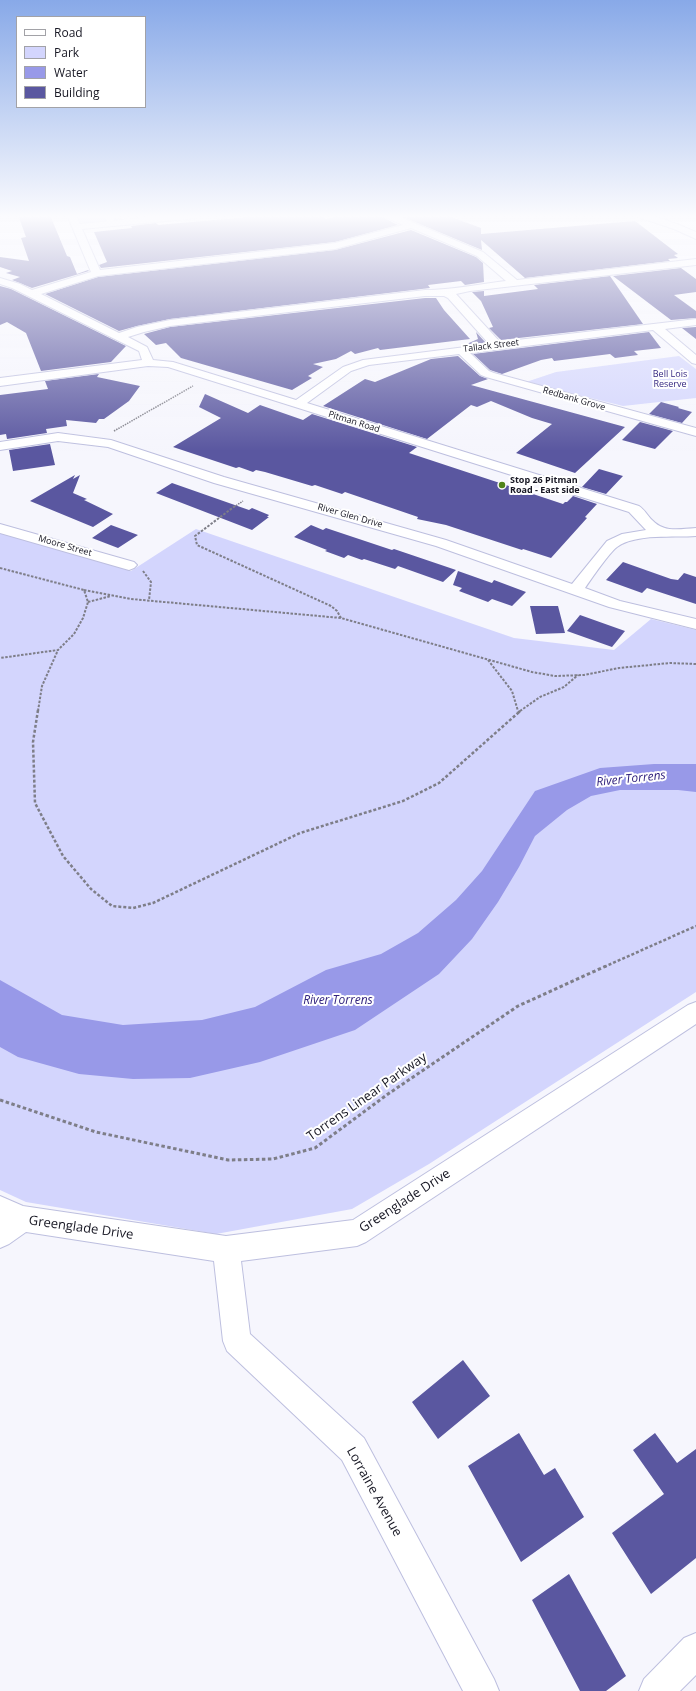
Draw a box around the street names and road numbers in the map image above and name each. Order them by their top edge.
street label: Tallack Street [463,337,519,355]
street label: Redbank Grove [542,385,606,413]
street label: Pitman Road [327,409,381,435]
street label: River Glen Drive [316,502,384,530]
street label: Moore Street [37,533,93,559]
street label: Torrens Linear Parkway [304,1050,430,1144]
street label: Greenglade Drive [357,1166,453,1236]
street label: Greenglade Drive [28,1213,134,1243]
street label: Lorraine Avenue [343,1445,405,1539]

